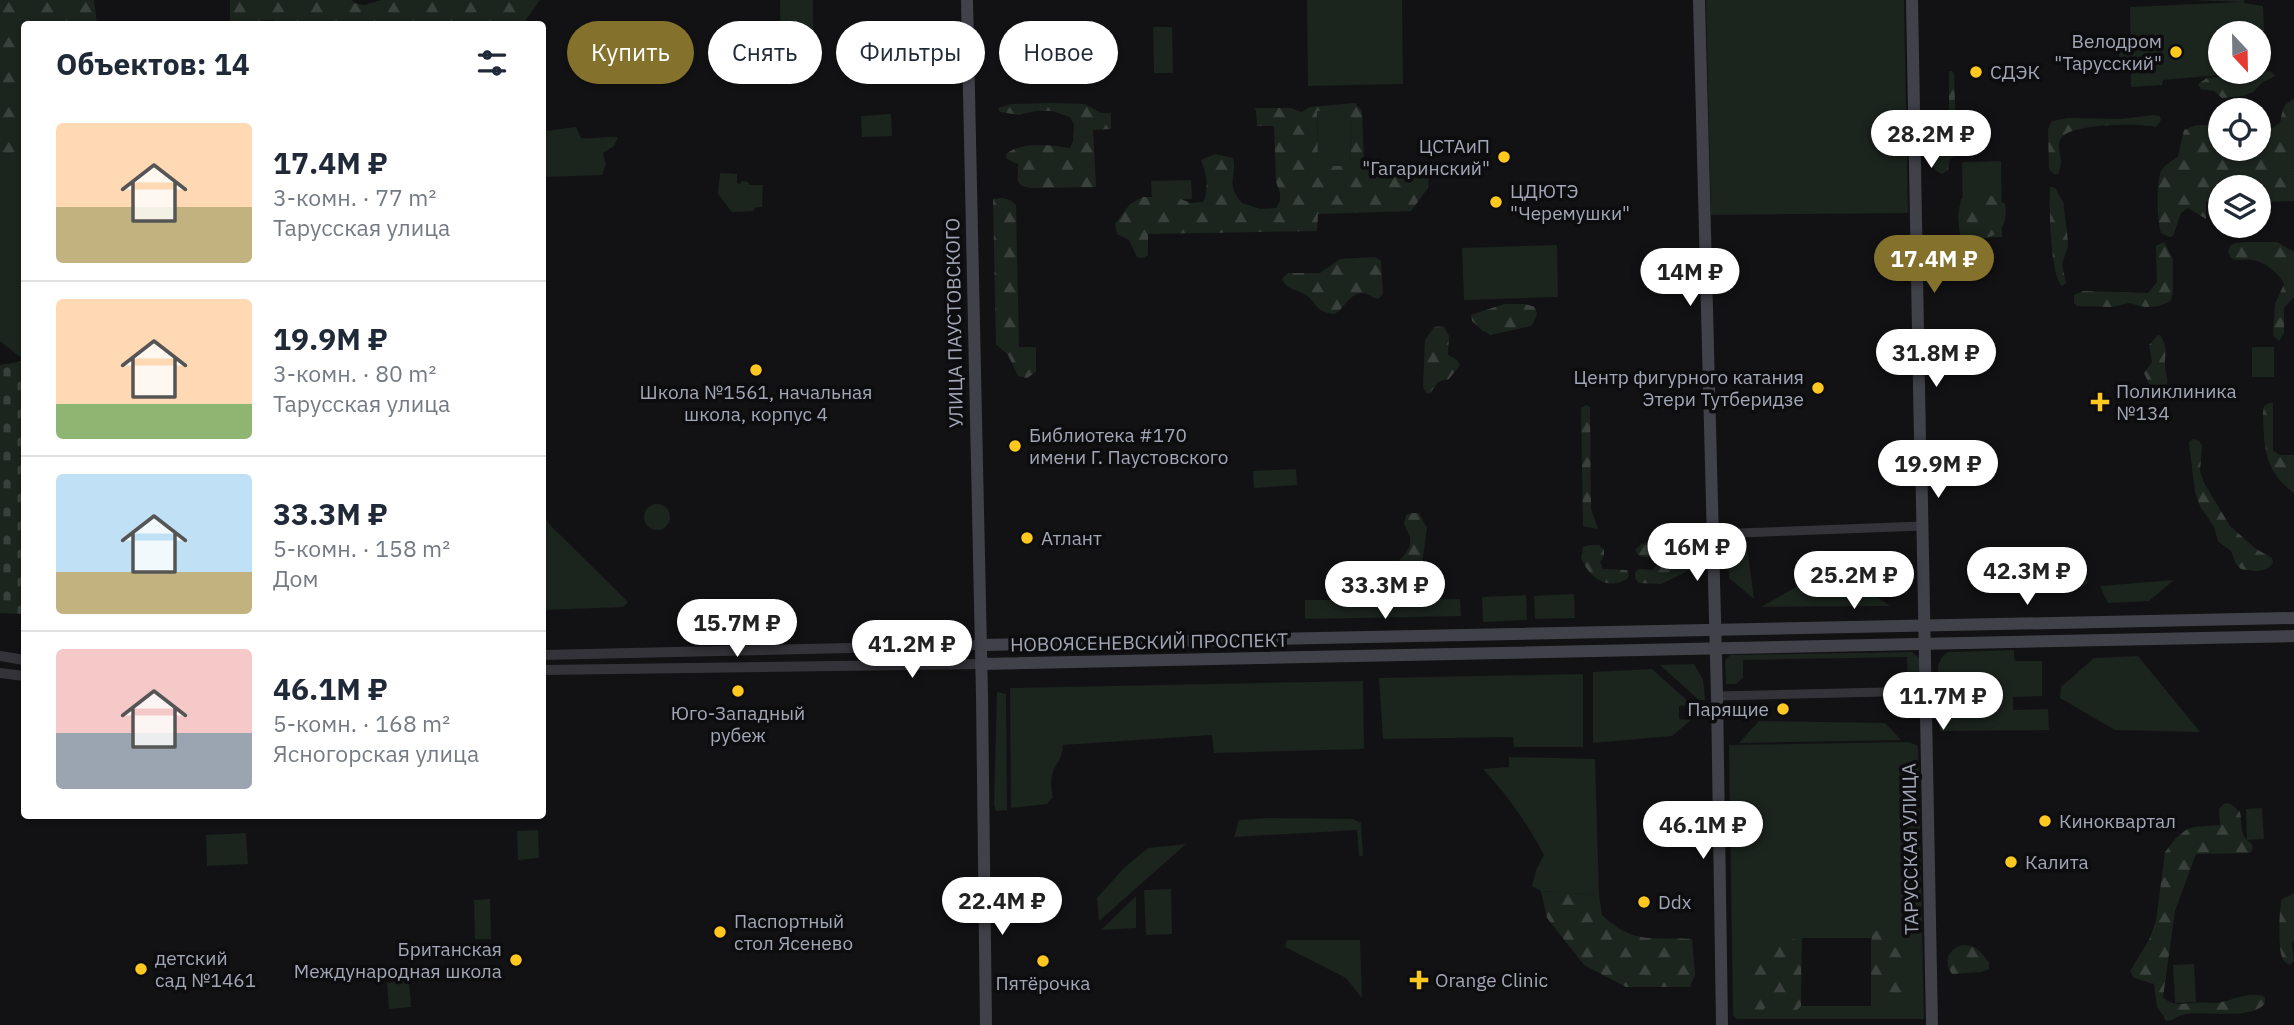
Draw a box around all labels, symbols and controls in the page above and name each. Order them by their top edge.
chip: Купить [567,21,694,84]
chip: Снять [708,21,822,84]
chip: Фильтры [836,21,985,84]
chip: Новое [999,21,1118,84]
north arrow [2208,21,2272,84]
map controls [2208,21,2271,238]
place label: Велодром "Тарусский" [2054,29,2162,75]
text: Объектов: 14 [56,44,250,83]
icon: filters [473,44,511,82]
marker: Велодром "Тарусский" [2168,44,2184,60]
place label: СДЭК [1990,60,2040,84]
marker: СДЭК [1968,64,1984,80]
button: locate [2208,98,2271,161]
pin: 28.2M ₽ [1866,110,1996,170]
text: 28.2M ₽ [1887,118,1975,148]
place label: ЦСТАиП "Гагаринский" [1362,134,1490,180]
text: 17.4M ₽ [273,143,388,182]
marker: ЦСТАиП "Гагаринский" [1496,149,1512,165]
icon: home [112,151,196,235]
button: layers [2208,175,2271,238]
place label: ЦДЮТЭ "Черемушки" [1510,179,1630,225]
text: 3-комн. · 77 m² [273,182,436,212]
marker: ЦДЮТЭ "Черемушки" [1488,194,1504,210]
text: Тарусская улица [273,212,450,242]
street label: УЛИЦА ПАУСТОВСКОГО [940,218,968,428]
pin: 17.4M ₽ [1869,236,1999,295]
text: 17.4M ₽ [1890,243,1978,273]
pin: 14M ₽ [1641,248,1739,308]
text: 14M ₽ [1656,256,1724,286]
text: 19.9M ₽ [273,319,388,358]
icon: home [112,327,196,411]
pin: 31.8M ₽ [1871,330,2001,389]
text: 31.8M ₽ [1892,337,1980,367]
text: 3-комн. · 80 m² [273,358,436,388]
marker: Школа №1561, начальная школа, корпус 4 [748,362,764,378]
place label: Центр фигурного катания Этери Тутберидзе [1574,365,1804,411]
place label: Поликлиника №134 [2116,379,2237,425]
place label: Школа №1561, начальная школа, корпус 4 [640,380,872,426]
marker: Центр фигурного катания Этери Тутберидзе [1810,380,1826,396]
text: Тарусская улица [273,388,450,418]
marker: Поликлиника №134 [2090,392,2110,412]
place label: Библиотека #170 имени Г. Паустовского [1029,423,1228,469]
marker: Библиотека #170 имени Г. Паустовского [1007,438,1023,454]
pin: 19.9M ₽ [1873,440,2003,500]
text: 19.9M ₽ [1894,448,1982,478]
text: 33.3M ₽ [273,494,388,533]
icon: home [112,502,196,586]
pin: 16M ₽ [1648,524,1746,583]
place label: Атлант [1041,526,1102,550]
marker: Атлант [1019,530,1035,546]
text: 16M ₽ [1663,531,1731,561]
text: 5-комн. · 158 m² [273,533,450,563]
pin: 42.3M ₽ [1962,548,2092,607]
pin: 25.2M ₽ [1789,552,1919,611]
text: 42.3M ₽ [1983,555,2071,585]
text: 25.2M ₽ [1810,559,1898,589]
pin: 33.3M ₽ [1320,562,1450,621]
text: Дом [273,563,318,593]
text: 33.3M ₽ [1341,569,1429,599]
pin: 15.7M ₽ [672,600,802,659]
text: 15.7M ₽ [693,607,781,637]
pin: 41.2M ₽ [847,620,977,680]
text: 41.2M ₽ [868,628,956,658]
street label: НОВОЯСЕНЕВСКИЙ ПРОСПЕКТ [1010,628,1288,656]
text: 46.1M ₽ [273,669,388,708]
pin: 11.7M ₽ [1878,672,2008,732]
icon: home [112,677,196,761]
text: 11.7M ₽ [1899,680,1987,710]
marker: Юго-Западный рубеж [730,683,746,699]
place label: Парящие [1687,697,1769,721]
place label: Юго-Западный рубеж [671,701,805,747]
marker: Парящие [1775,701,1791,717]
text: 5-комн. · 168 m² [273,708,450,738]
text: Ясногорская улица [273,738,479,768]
street label: ТАРУССКАЯ УЛИЦА [1897,763,1923,935]
pin: 46.1M ₽ [1638,802,1768,861]
text: 46.1M ₽ [1659,809,1747,839]
place label: Киноквартал [2059,809,2176,833]
marker: Киноквартал [2037,813,2053,829]
place label: Калита [2025,850,2089,874]
marker: Калита [2003,854,2019,870]
pin: 22.4M ₽ [937,878,1067,937]
text: 22.4M ₽ [958,885,1046,915]
place label: Ddx [1658,890,1692,914]
marker: Ddx [1636,894,1652,910]
place label: Паспортный стол Ясенево [734,909,853,955]
marker: Паспортный стол Ясенево [712,924,728,940]
place label: Британская Международная школа [294,937,502,983]
place label: детский сад №1461 [155,946,256,992]
marker: Британская Международная школа [508,952,524,968]
marker: Пятёрочка [1035,953,1051,969]
marker: детский сад №1461 [133,961,149,977]
place label: Orange Clinic [1435,968,1548,992]
marker: Orange Clinic [1409,970,1429,990]
place label: Пятёрочка [996,971,1090,995]

